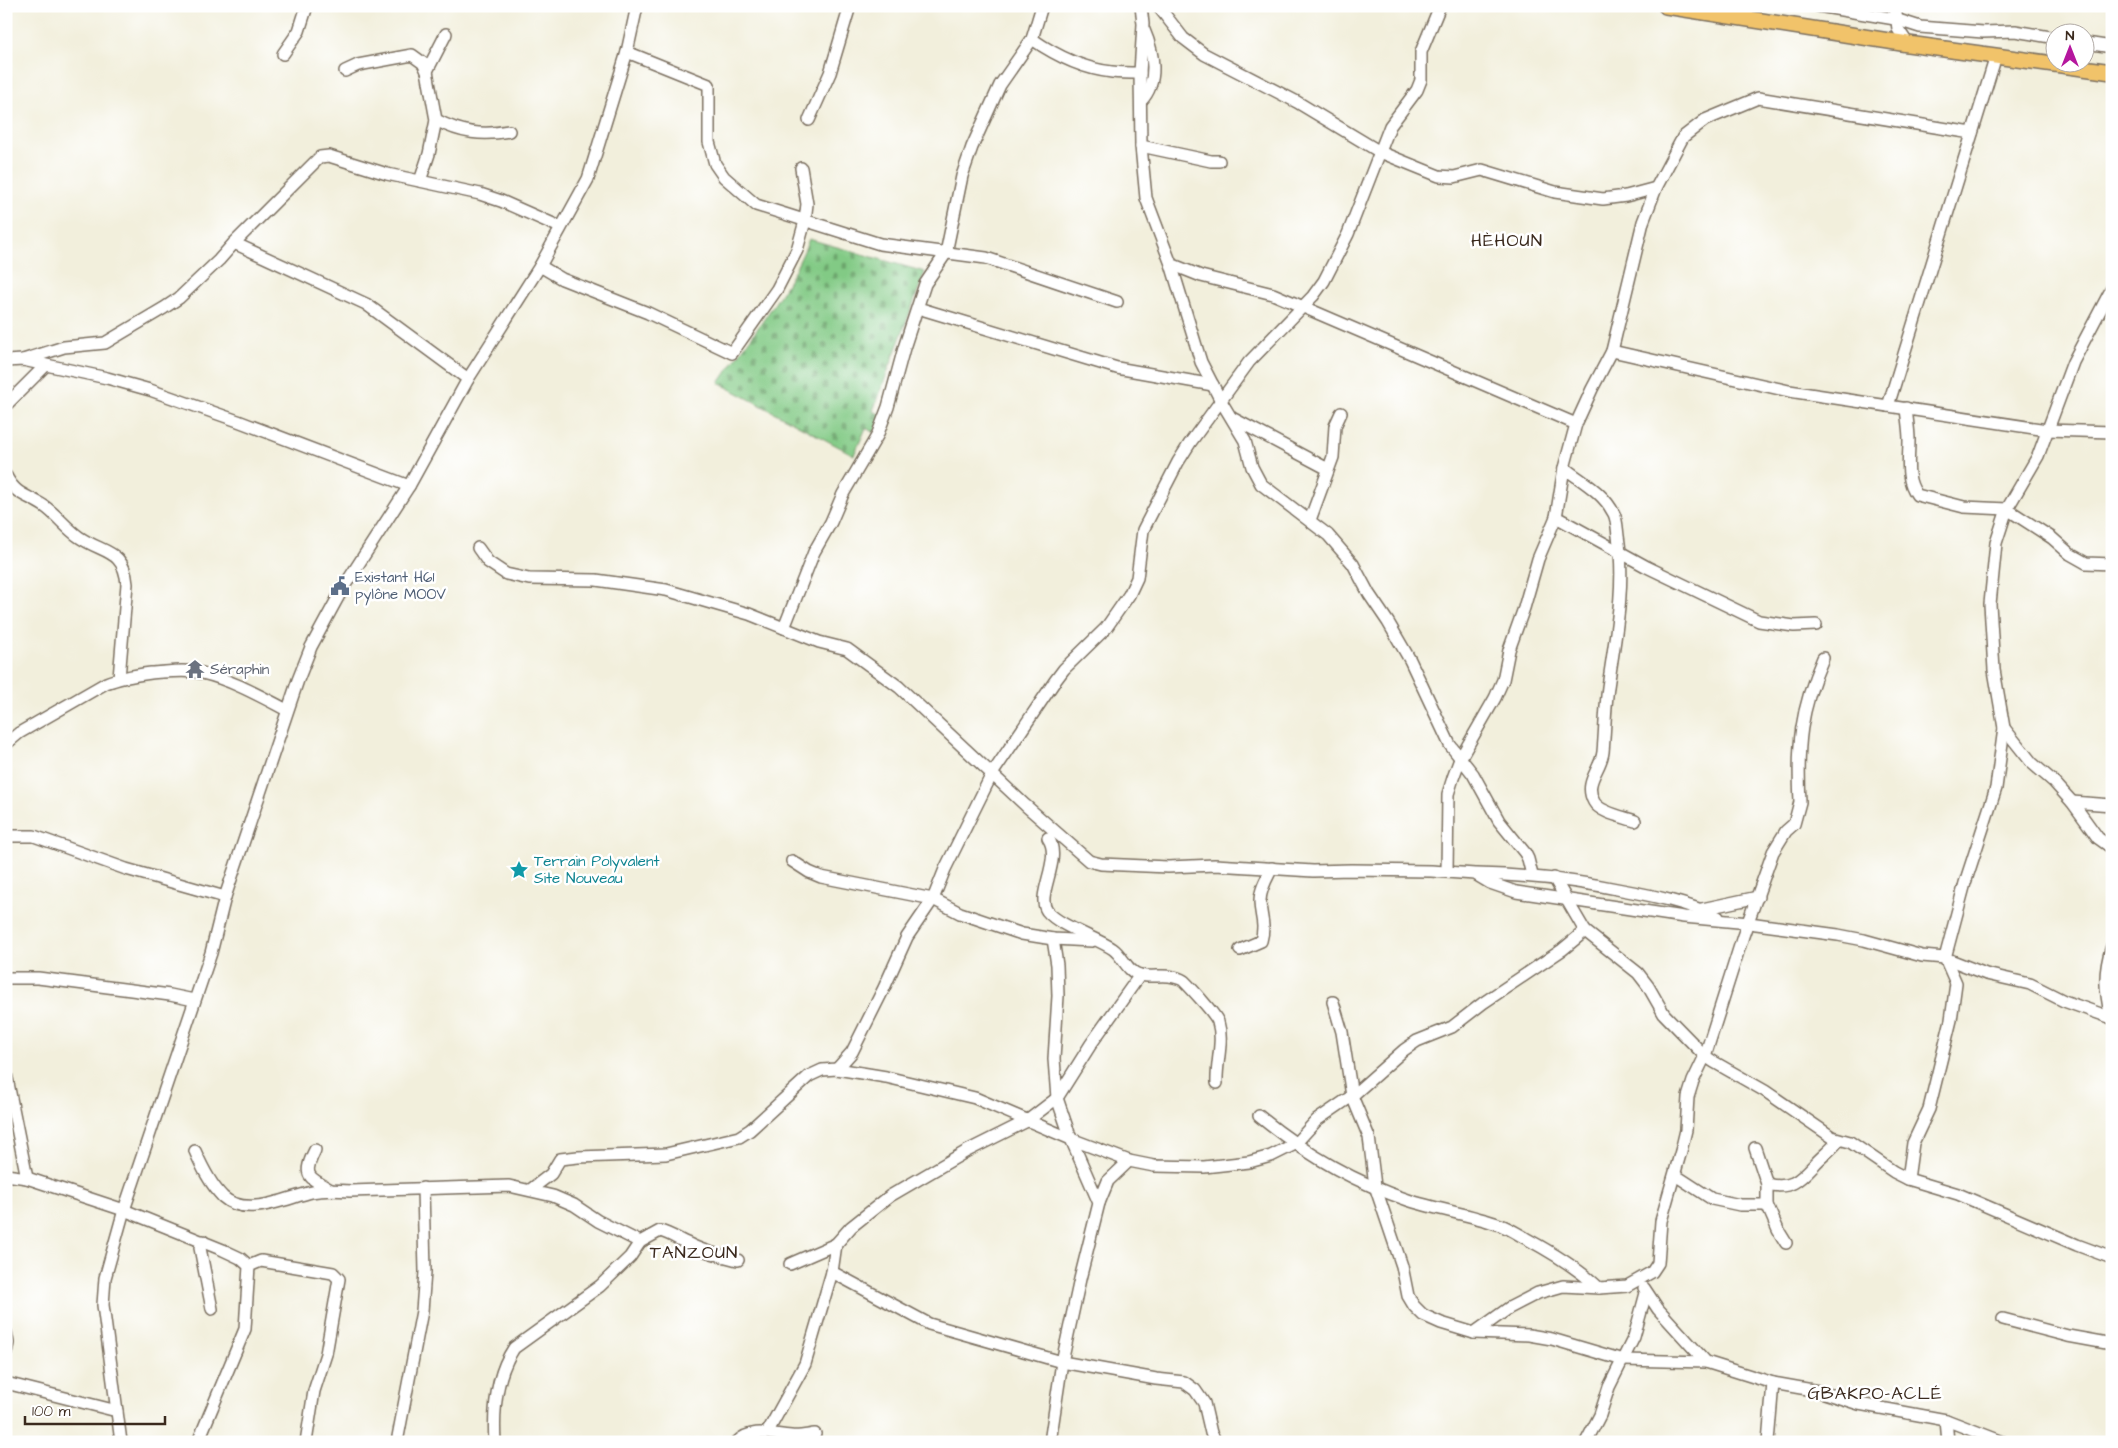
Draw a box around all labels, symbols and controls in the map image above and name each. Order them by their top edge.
north arrow [2046,22,2096,72]
text: N [2066,26,2075,46]
district label: HÈHOUN [1471,228,1543,253]
place label: Existant H61 pylône MOOV [355,567,447,606]
public building icon: Existant H61 pylône MOOV [329,575,351,597]
temple icon: Séraphin [184,658,206,680]
place label: Séraphin [210,659,270,680]
place label: Terrain Polyvalent Site Nouveau [534,851,659,889]
place icon: Terrain Polyvalent Site Nouveau [508,859,530,881]
district label: TANZOUN [650,1240,738,1265]
district label: GBAKPO-ACLÉ [1807,1381,1943,1406]
scale bar [25,1393,165,1425]
text: 100 m [32,1401,71,1422]

